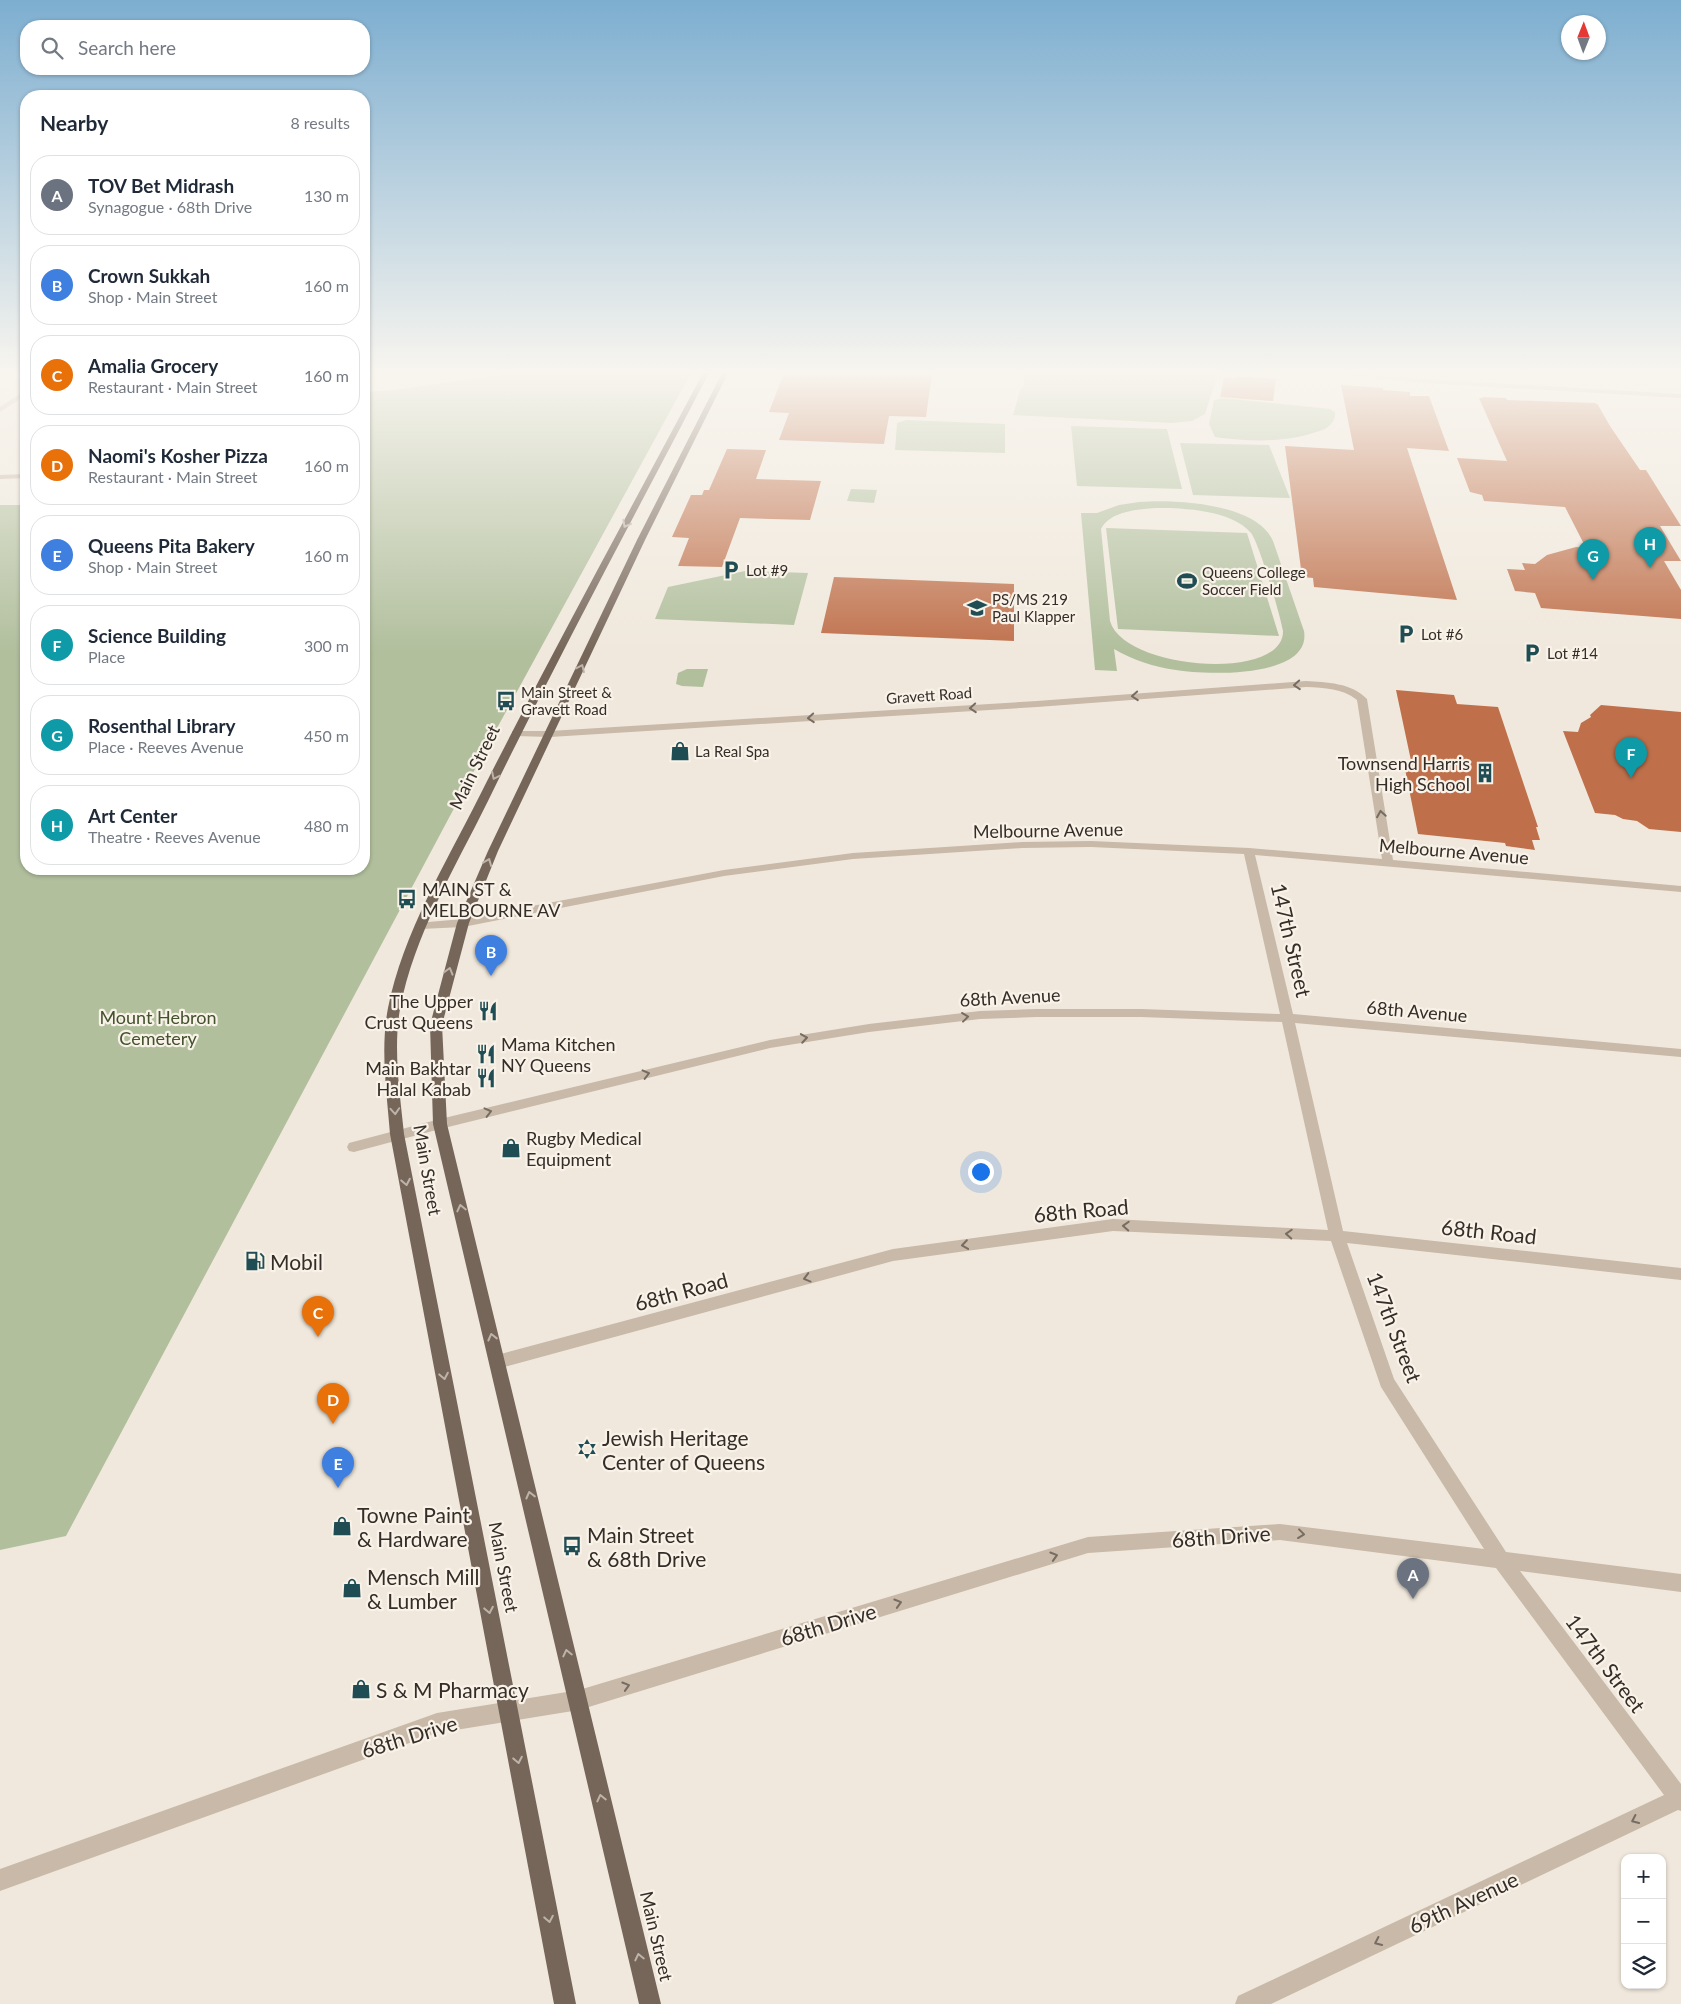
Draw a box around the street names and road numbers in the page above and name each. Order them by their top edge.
street label: Gravett Road [885,683,973,707]
street label: Main Street [444,720,504,813]
street label: Melbourne Avenue [973,818,1123,842]
street label: Melbourne Avenue [1378,833,1530,869]
street label: 147th Street [1267,880,1317,1000]
street label: 68th Avenue [959,983,1061,1011]
street label: 68th Avenue [1366,996,1468,1026]
street label: Main Street [409,1123,447,1218]
street label: 68th Road [1032,1193,1130,1227]
street label: 68th Road [1440,1214,1538,1248]
street label: 68th Road [632,1267,730,1315]
street label: 147th Street [1362,1268,1428,1386]
street label: Main Street [484,1520,524,1615]
street label: 68th Drive [1171,1520,1271,1552]
street label: 68th Drive [777,1598,879,1650]
street label: 147th Street [1561,1609,1651,1717]
street label: 68th Drive [358,1710,460,1762]
street label: 69th Avenue [1404,1866,1522,1938]
street label: Main Street [636,1889,678,1984]

